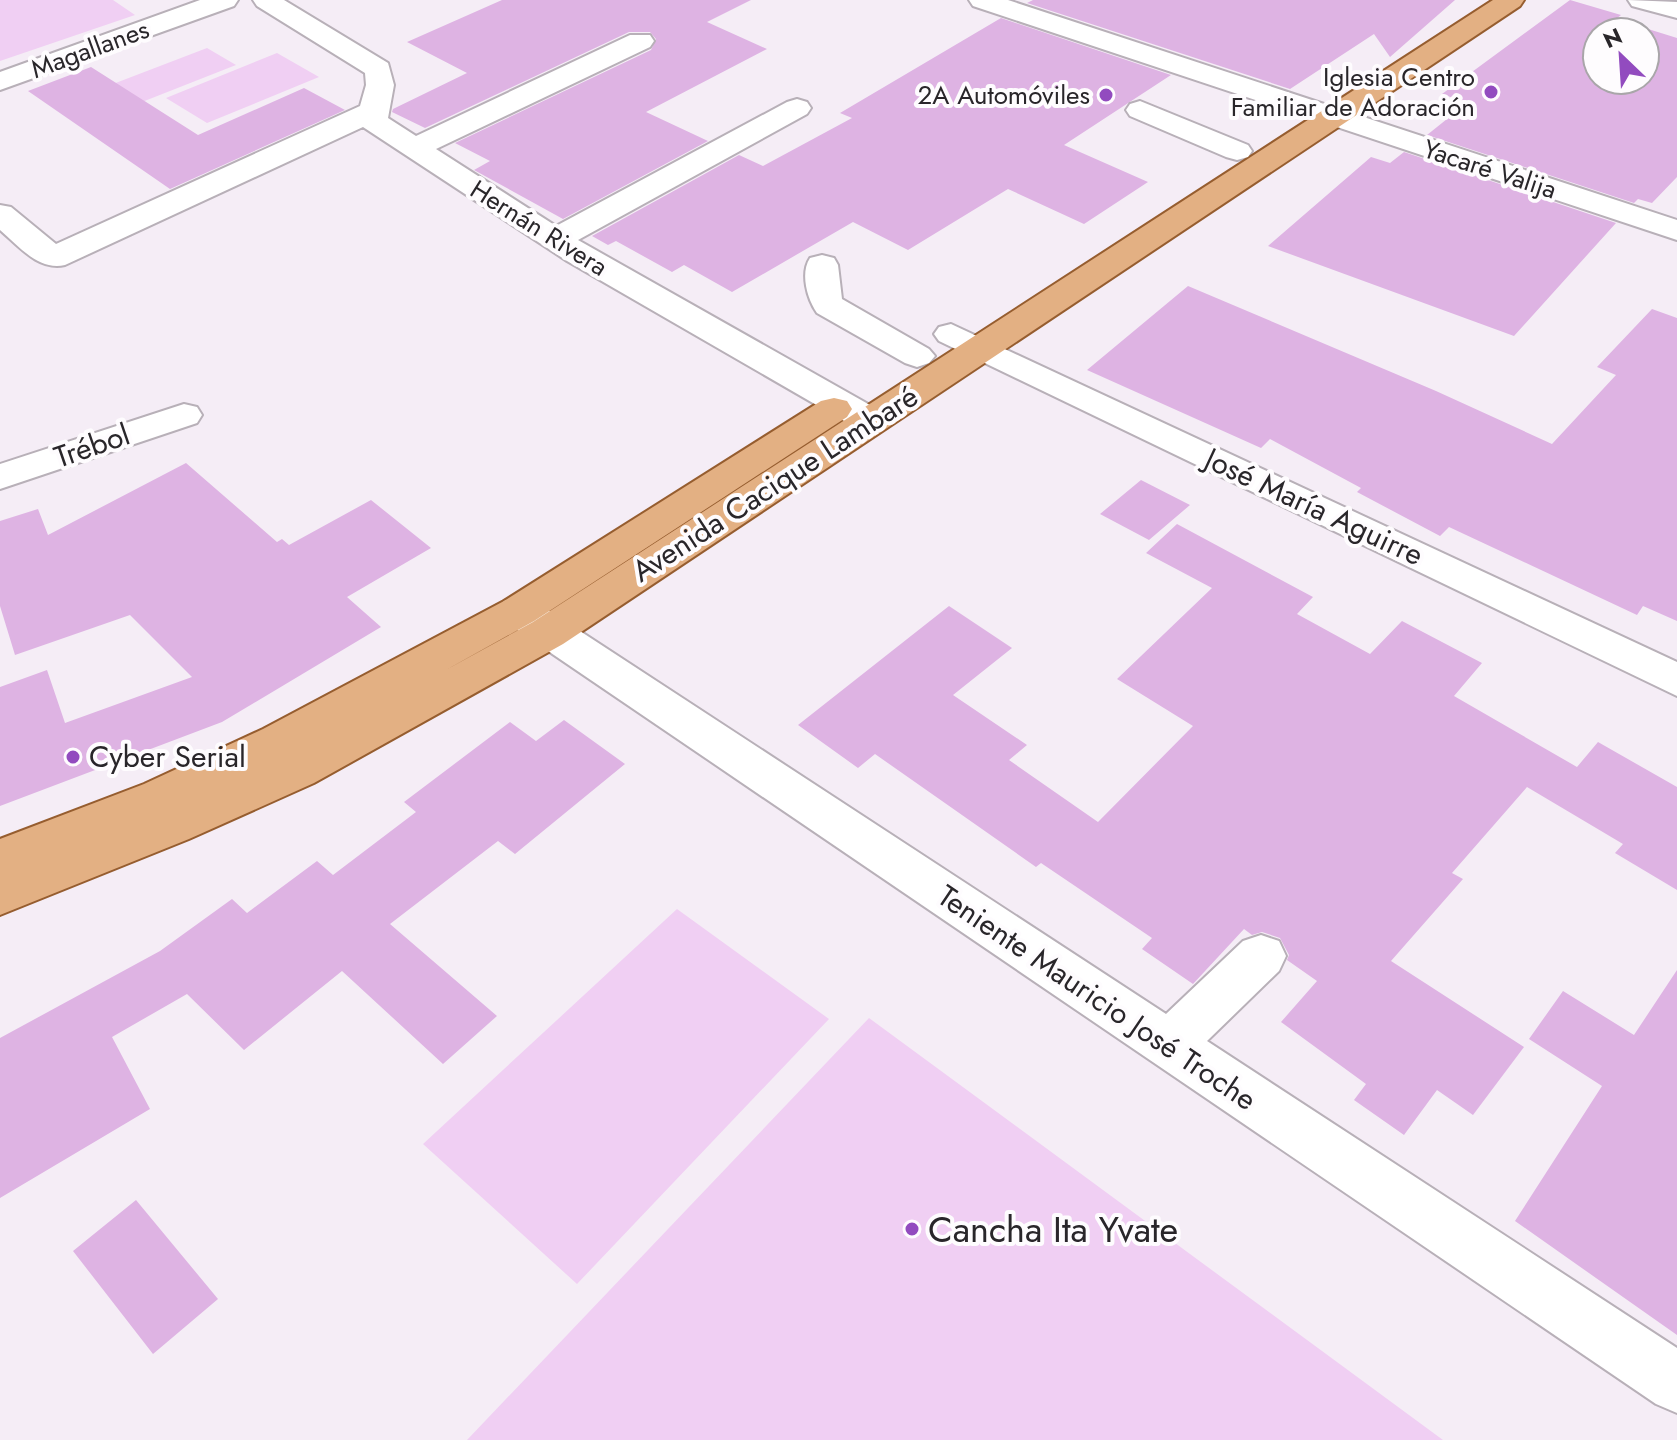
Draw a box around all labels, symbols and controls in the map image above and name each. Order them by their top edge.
street label: Magallanes [26,10,154,88]
north arrow [1581,16,1661,96]
text: N [1598,20,1627,56]
place label: Iglesia Centro Familiar de Adoración [1231,58,1475,126]
place label: 2A Automóviles [917,76,1090,114]
marker: Iglesia Centro Familiar de Adoración [1482,83,1500,101]
marker: 2A Automóviles [1097,86,1115,104]
street label: Yacaré Valija [1419,130,1561,208]
street label: Hernán Rivera [463,171,615,285]
street label: Avenida Cacique Lambaré [623,375,926,592]
street label: Trébol [48,413,135,478]
street label: José María Aguirre [1194,435,1430,576]
place label: Cyber Serial [89,735,246,778]
marker: Cyber Serial [64,748,82,766]
street label: Teniente Mauricio José Troche [929,875,1265,1121]
place label: Cancha Ita Yvate [928,1203,1178,1255]
marker: Cancha Ita Yvate [903,1220,921,1238]

